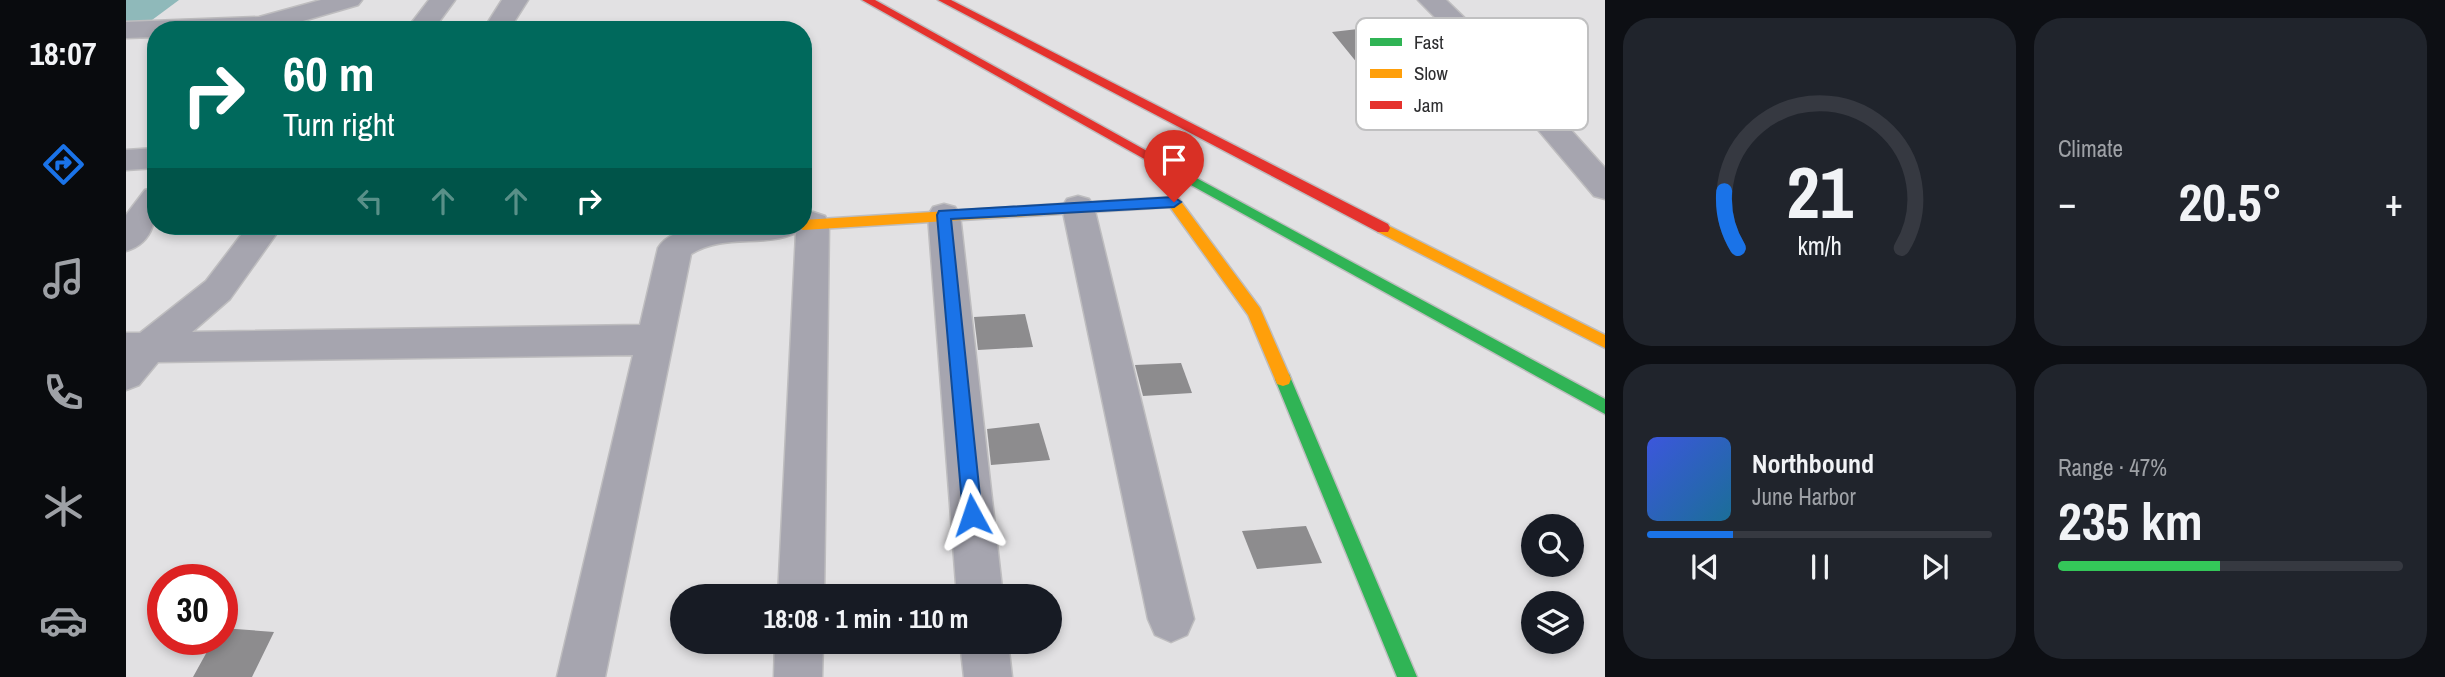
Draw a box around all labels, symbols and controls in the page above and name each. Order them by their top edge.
legend [1356,18,1588,130]
text: Fast [1414,29,1444,55]
text: 18:07 [29,32,97,75]
text: 60 m [283,40,375,106]
icon: right [168,49,259,140]
text: Slow [1414,60,1449,86]
text: Jam [1414,92,1443,118]
text: Turn right [283,103,395,146]
pin [1144,130,1204,202]
text: Climate [2058,133,2123,164]
icon: directions [39,140,88,189]
icon: arrive [1155,141,1193,179]
text: 21 [1786,143,1853,241]
text: 20.5° [2179,167,2282,237]
text: − [2058,177,2076,228]
text: + [2385,177,2403,228]
icon: left [351,182,389,220]
icon: ahead [424,182,462,220]
icon: ahead [497,182,535,220]
icon: right [570,182,608,220]
text: km/h [1797,229,1842,263]
icon: music [39,254,88,303]
icon: phone [39,368,88,417]
text: Northbound [1752,446,1874,481]
text: Range · 47% [2058,452,2167,483]
position arrow [935,478,1009,552]
text: June Harbor [1752,481,1856,512]
icon: climate [39,482,88,531]
text: 235 km [2058,486,2203,556]
map controls [1521,514,1584,654]
button: search [1521,514,1584,577]
icon: previous [1686,548,1724,586]
icon: pause [1801,548,1839,586]
icon: next [1916,548,1954,586]
speed limit sign: 30 [147,564,238,655]
button: layers [1521,591,1584,654]
icon: car [39,596,88,645]
text: 18:08 · 1 min · 110 m [763,601,969,636]

